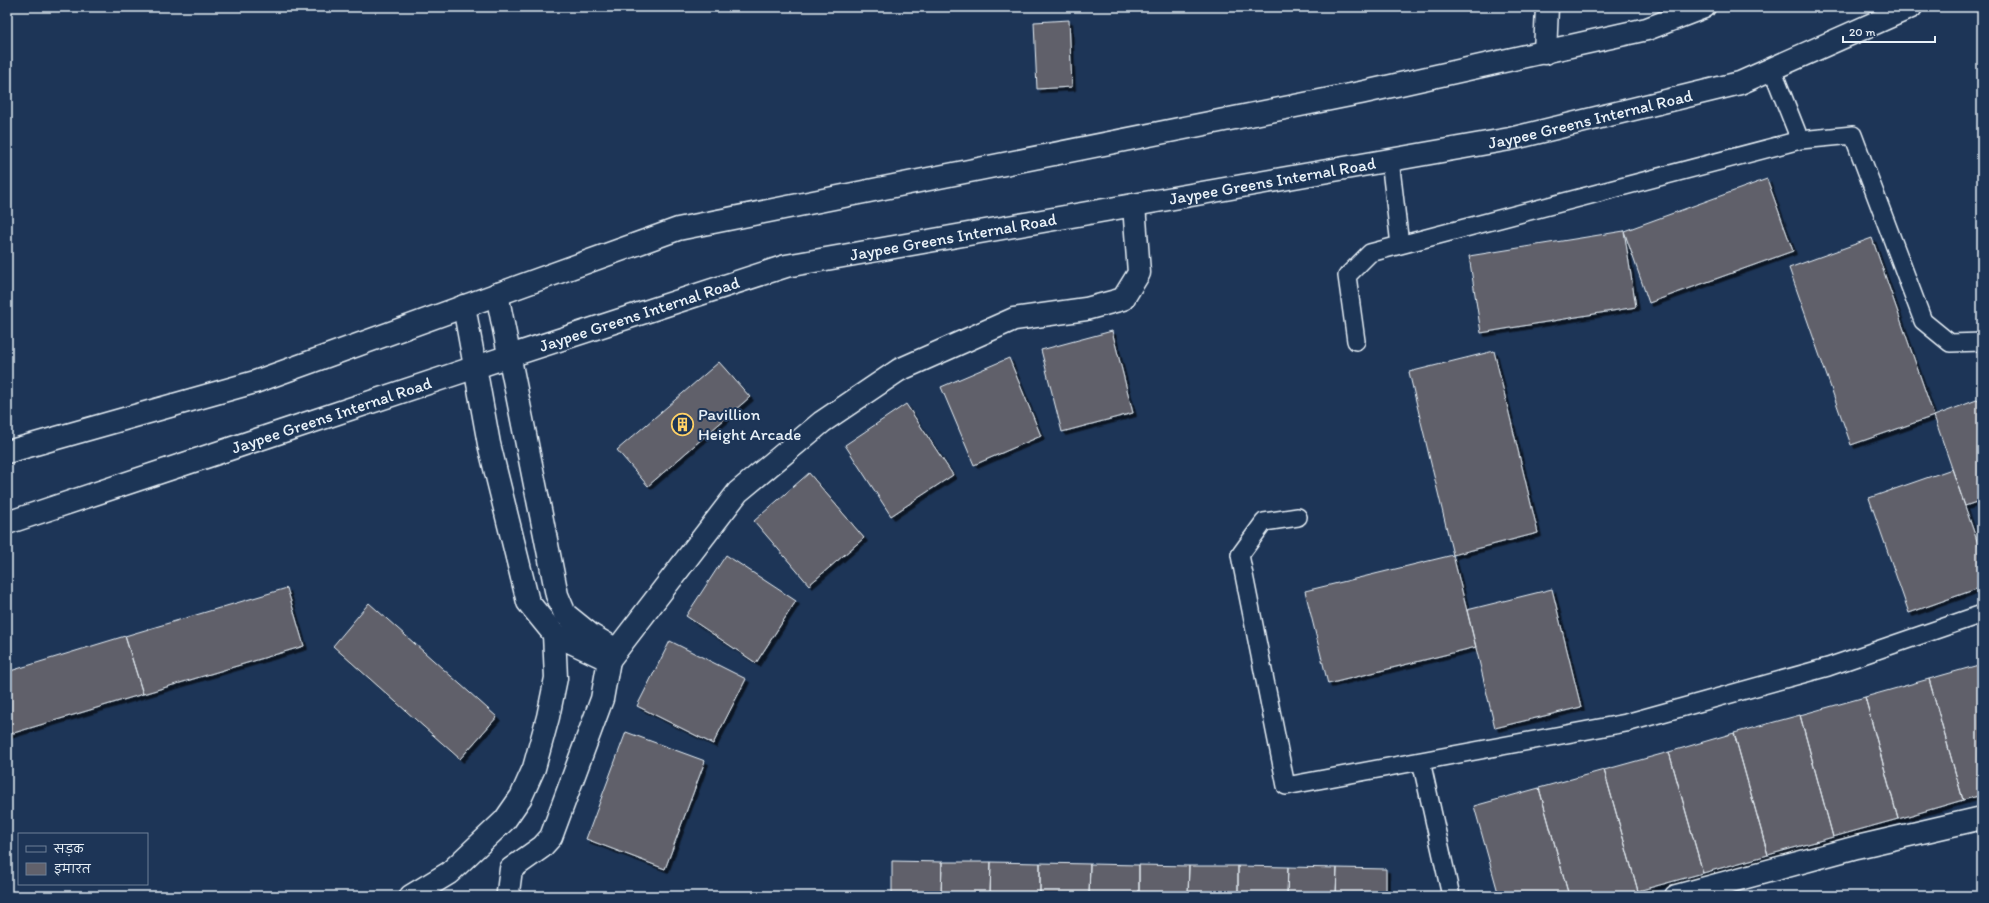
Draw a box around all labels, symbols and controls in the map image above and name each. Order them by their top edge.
scale bar [1843,18,1935,44]
text: 20 m [1849,25,1876,39]
street label: Jaypee Greens Internal Road [1487,85,1694,153]
street label: Jaypee Greens Internal Road [1167,153,1377,209]
street label: Jaypee Greens Internal Road [848,209,1058,265]
street label: Jaypee Greens Internal Road [537,272,742,356]
street label: Jaypee Greens Internal Road [229,373,434,458]
place label: Pavillion Height Arcade [698,404,801,444]
building icon: Pavillion Height Arcade [670,411,696,437]
legend [18,833,148,885]
text: सड़क [53,842,85,857]
text: इमारत [54,862,92,876]

